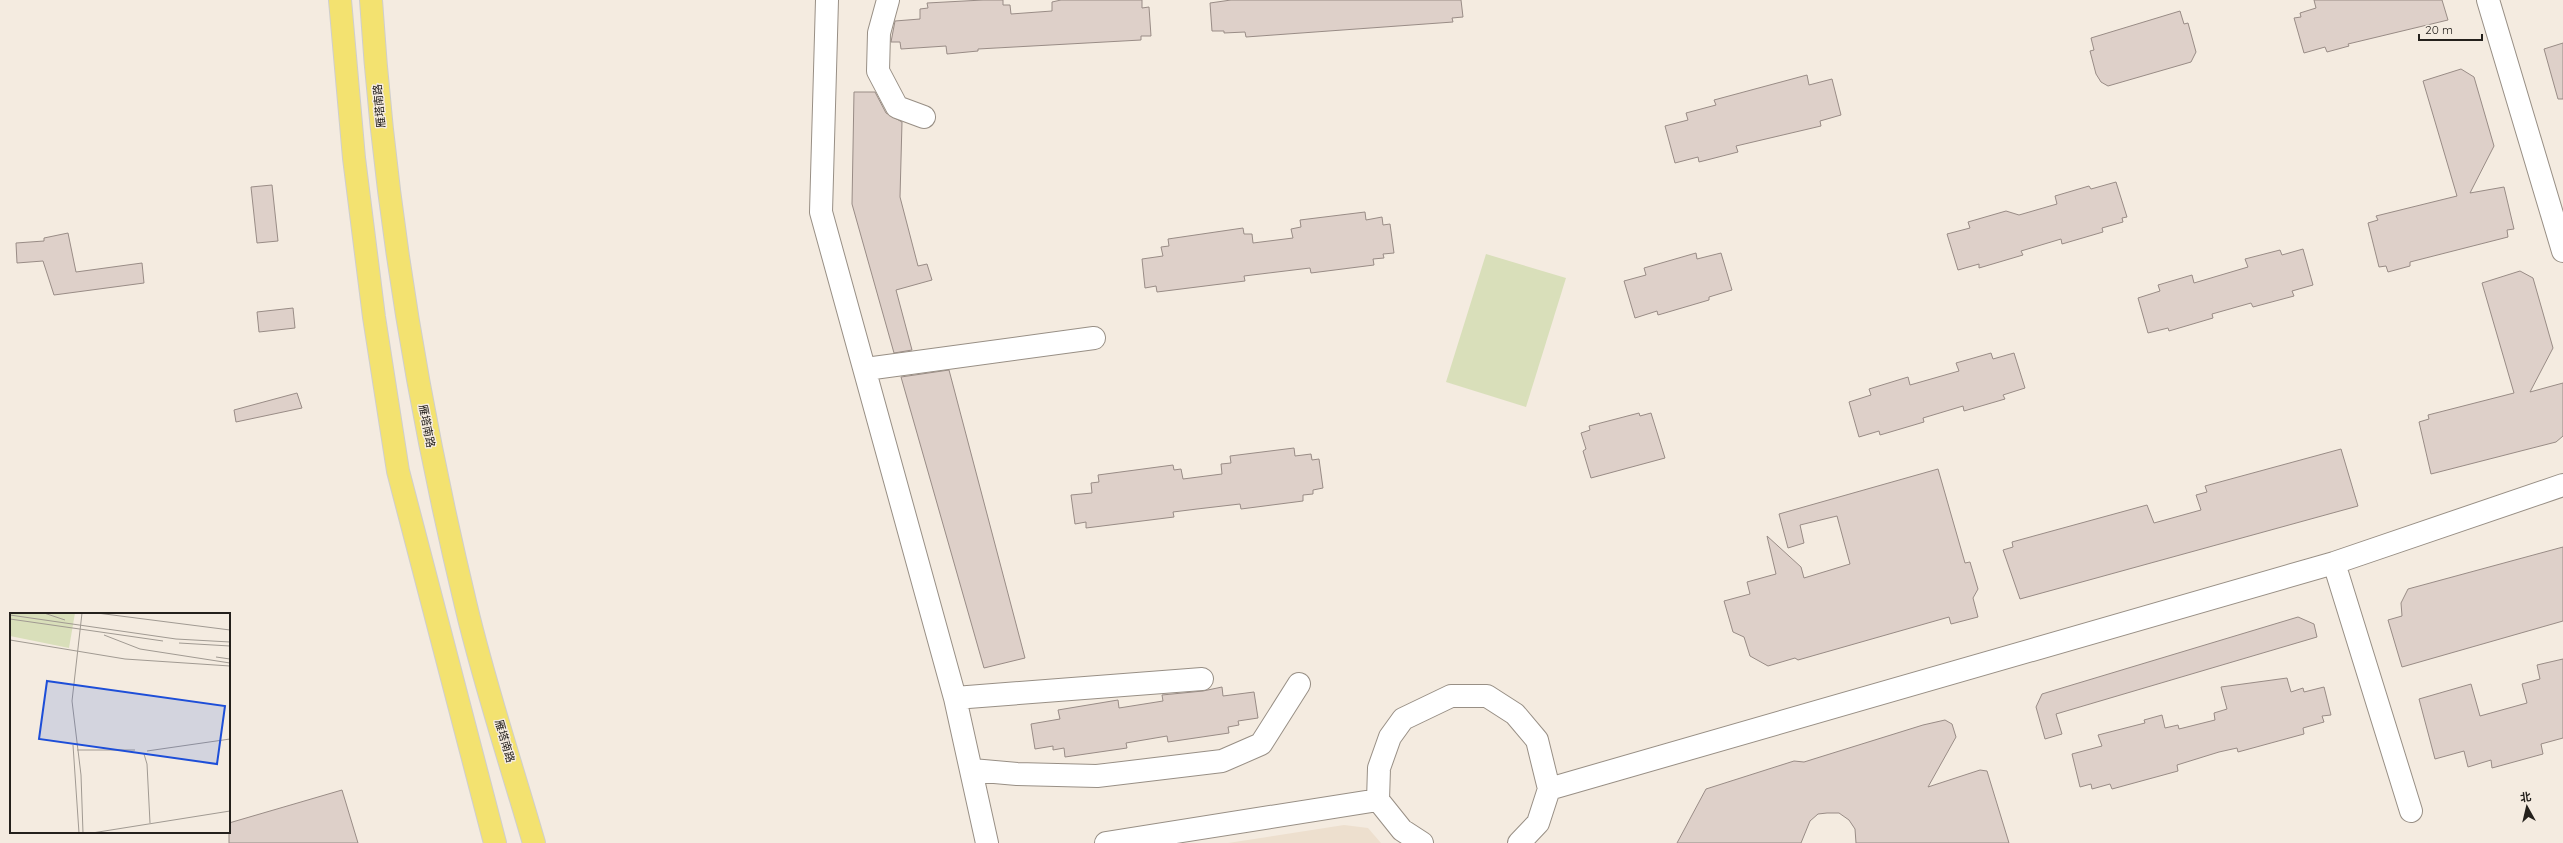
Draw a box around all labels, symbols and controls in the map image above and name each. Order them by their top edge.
scale bar [2419,16,2482,42]
text: 20 m [2425,22,2453,37]
street label: 雁塔南路 [370,83,388,129]
street label: 雁塔南路 [416,403,438,449]
inset map [10,613,230,833]
street label: 雁塔南路 [492,718,518,764]
north arrow [2507,787,2547,827]
text: 北 [2519,789,2532,805]

